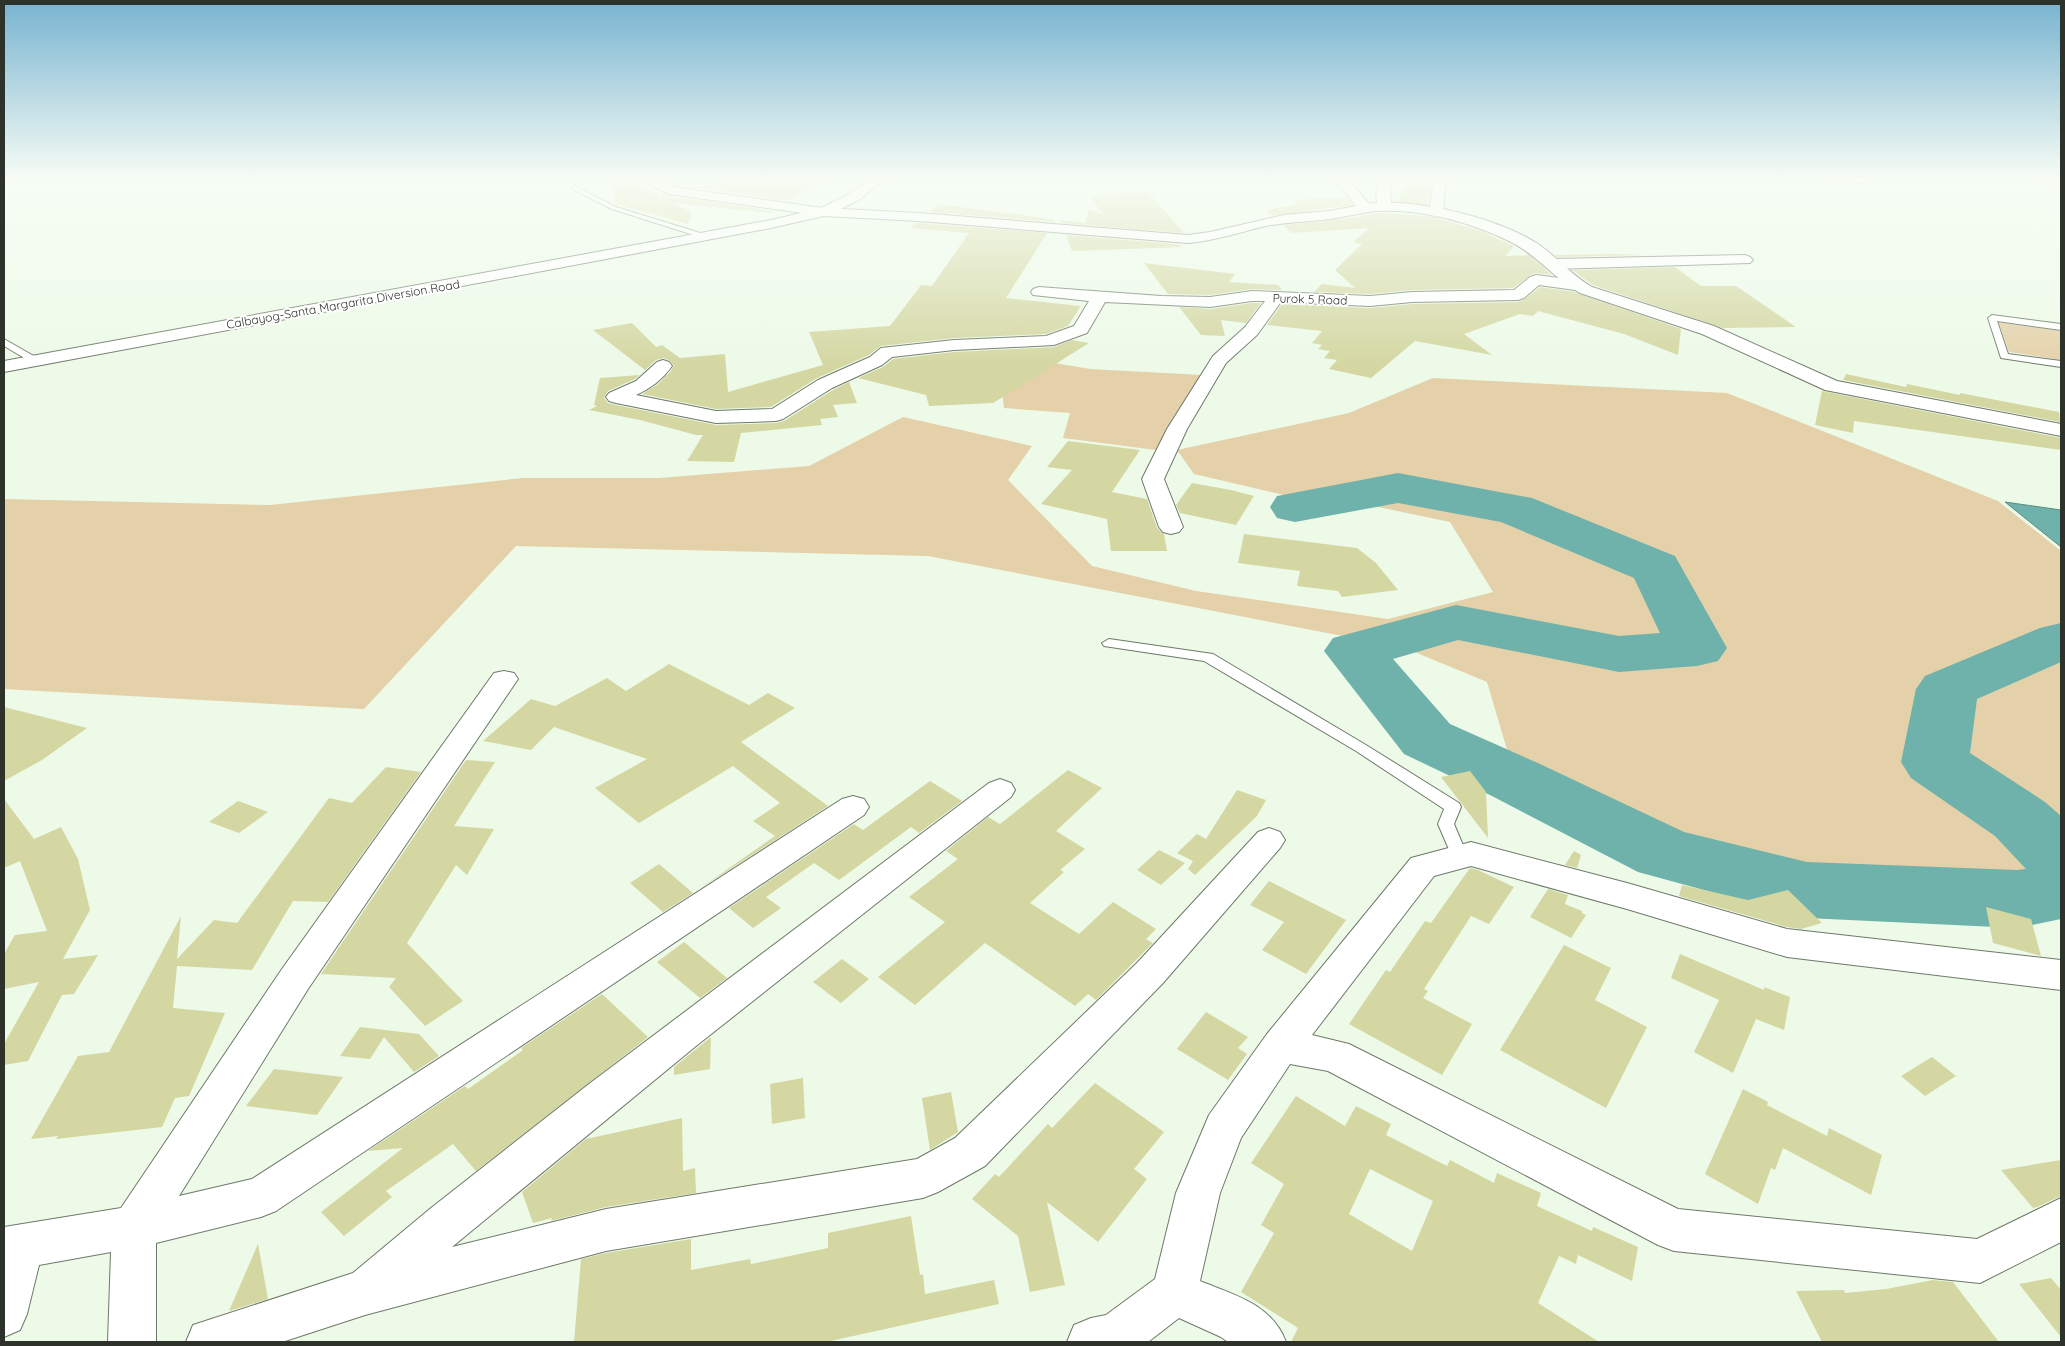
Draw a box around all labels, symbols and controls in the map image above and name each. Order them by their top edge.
street label: Calbayog-Santa Margarita Diversion Road [225,276,461,332]
street label: Purok 5 Road [1272,290,1348,308]

